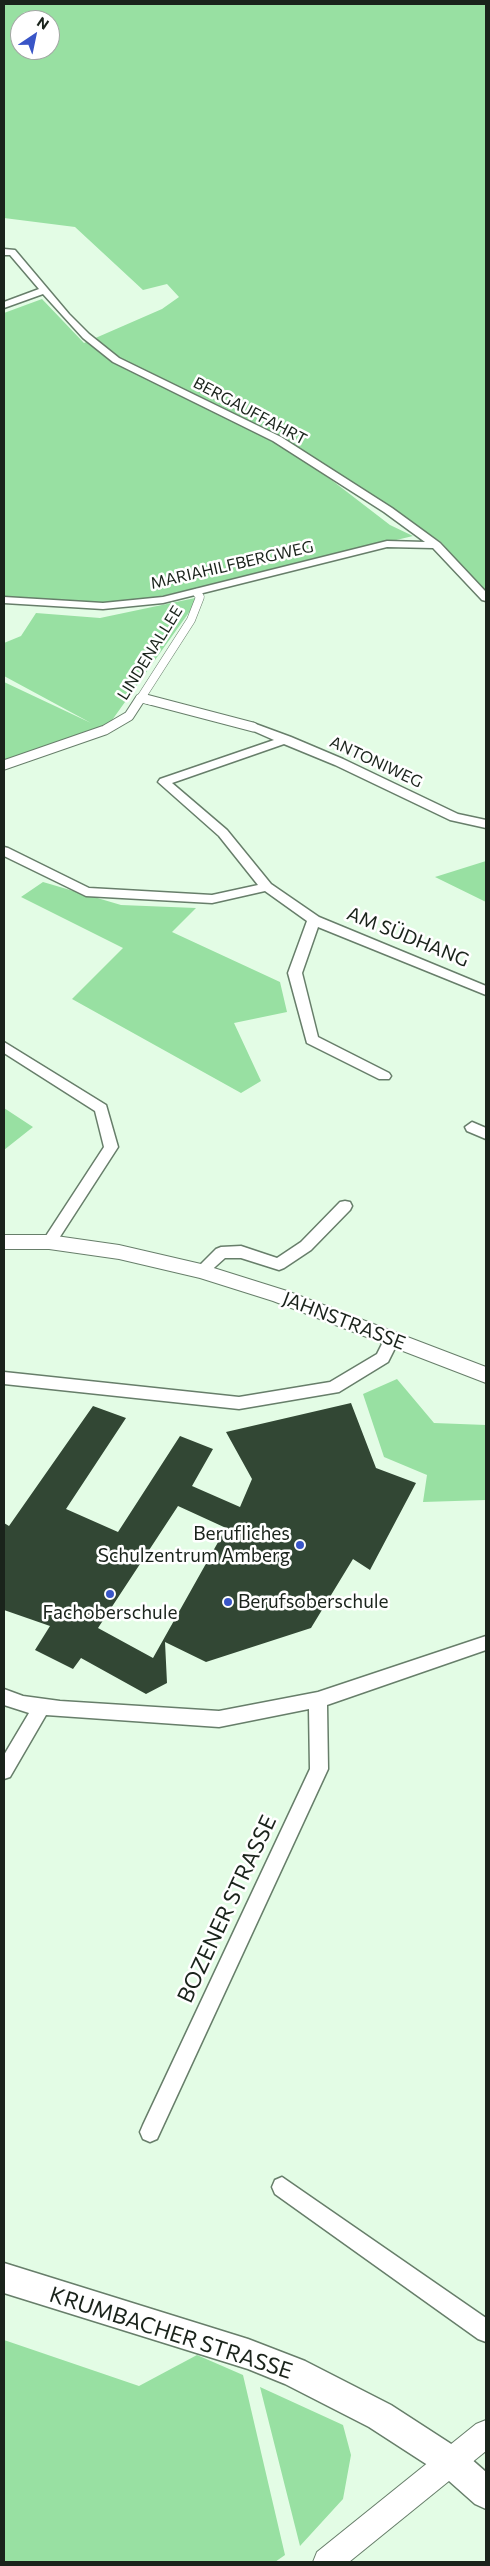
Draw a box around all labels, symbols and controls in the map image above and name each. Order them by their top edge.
north arrow [10,10,60,60]
text: N [34,13,52,33]
street label: BERGAUFFAHRT [190,373,310,449]
street label: MARIAHILFBERGWEG [149,537,315,593]
street label: LINDENALLEE [113,602,187,704]
street label: ANTONIWEG [327,732,425,792]
street label: AM SÜDHANG [344,902,472,972]
street label: JAHNSTRASSE [279,1287,409,1355]
place label: Berufliches Schulzentrum Amberg [98,1523,290,1567]
marker: Berufliches Schulzentrum Amberg [294,1539,306,1551]
marker: Fachoberschule [104,1588,116,1600]
place label: Berufsoberschule [238,1591,389,1613]
marker: Berufsoberschule [222,1596,234,1608]
place label: Fachoberschule [43,1602,177,1624]
street label: BOZENER STRASSE [172,1811,282,2007]
street label: KRUMBACHER STRASSE [46,2281,296,2385]

